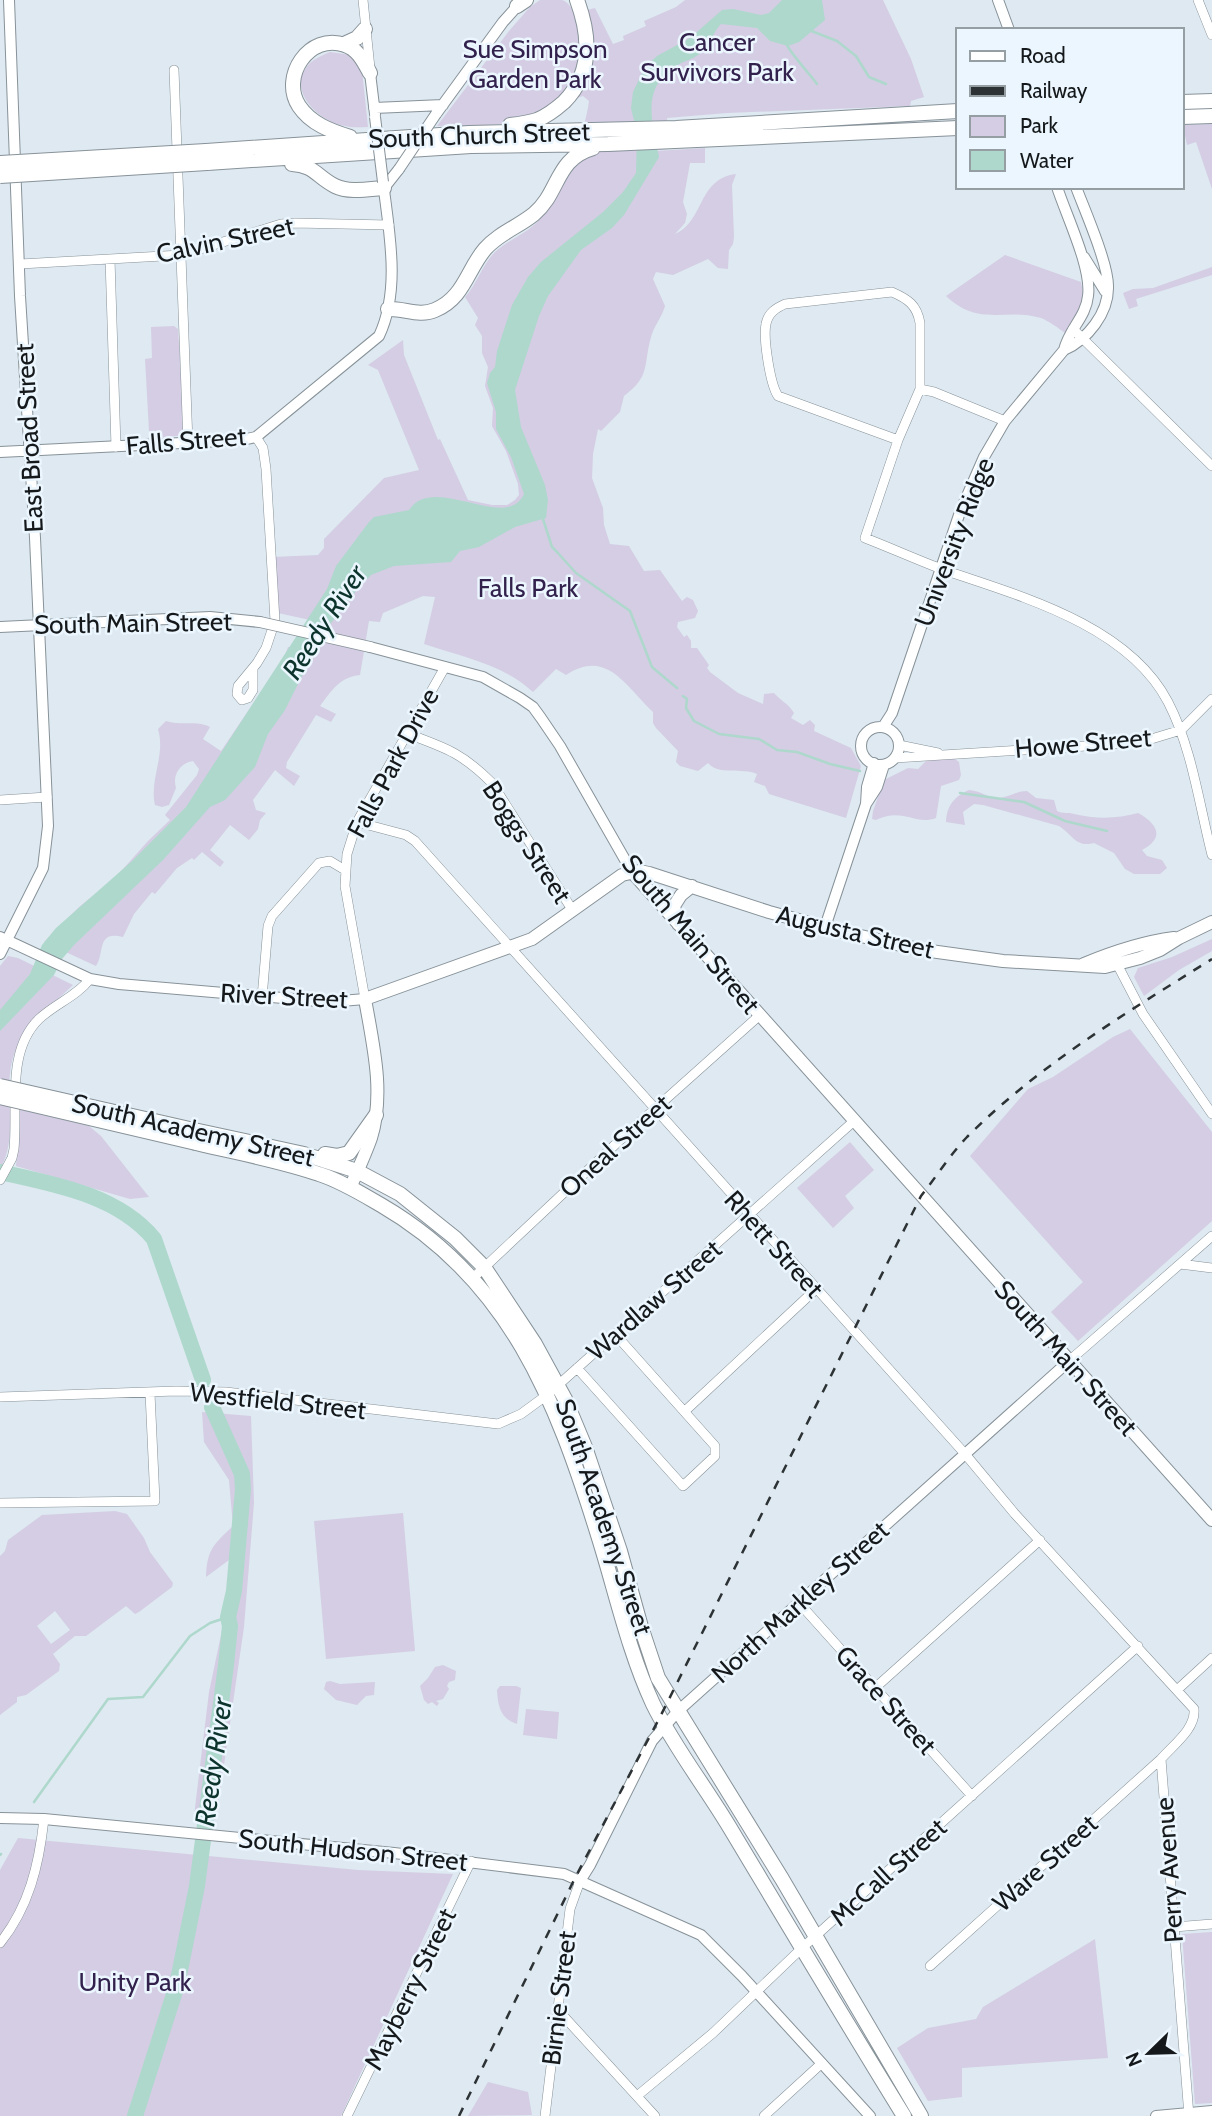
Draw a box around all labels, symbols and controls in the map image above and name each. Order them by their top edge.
park label: Cancer Survivors Park [640,26,794,88]
legend [956,28,1184,189]
park label: Sue Simpson Garden Park [462,33,608,95]
text: Road [1020,43,1066,68]
text: Railway [1020,78,1088,103]
text: Park [1020,113,1058,138]
street label: South Church Street [368,115,591,155]
text: Water [1020,148,1074,173]
street label: Calvin Street [153,210,297,270]
street label: East Broad Street [8,342,50,533]
street label: Falls Street [125,420,248,462]
street label: University Ridge [907,453,1001,631]
water label: Reedy River [275,557,374,685]
park label: Falls Park [478,572,579,604]
street label: South Main Street [34,605,232,641]
street label: Falls Park Drive [340,683,446,843]
street label: Howe Street [1013,721,1153,765]
street label: Boggs Street [476,775,578,909]
street label: South Main Street [615,848,767,1020]
street label: Augusta Street [773,898,937,966]
street label: River Street [219,977,349,1015]
street label: South Academy Street [69,1087,318,1174]
street label: Oneal Street [553,1087,678,1204]
street label: Rhett Street [718,1184,831,1304]
street label: Wardlaw Street [580,1233,728,1367]
street label: South Main Street [988,1274,1144,1442]
street label: Westfield Street [188,1376,368,1426]
street label: South Academy Street [549,1395,660,1640]
street label: North Markley Street [705,1514,895,1690]
street label: Grace Street [829,1639,943,1761]
water label: Reedy River [187,1694,239,1828]
street label: Perry Avenue [1148,1796,1190,1944]
street label: Ware Street [986,1807,1104,1918]
street label: McCall Street [823,1811,953,1933]
street label: South Hudson Street [237,1822,469,1878]
street label: Mayberry Street [357,1903,463,2075]
street label: Birnie Street [535,1929,583,2067]
park label: Unity Park [78,1966,192,1998]
north arrow [1114,2018,1184,2088]
text: N [1121,2049,1147,2070]

